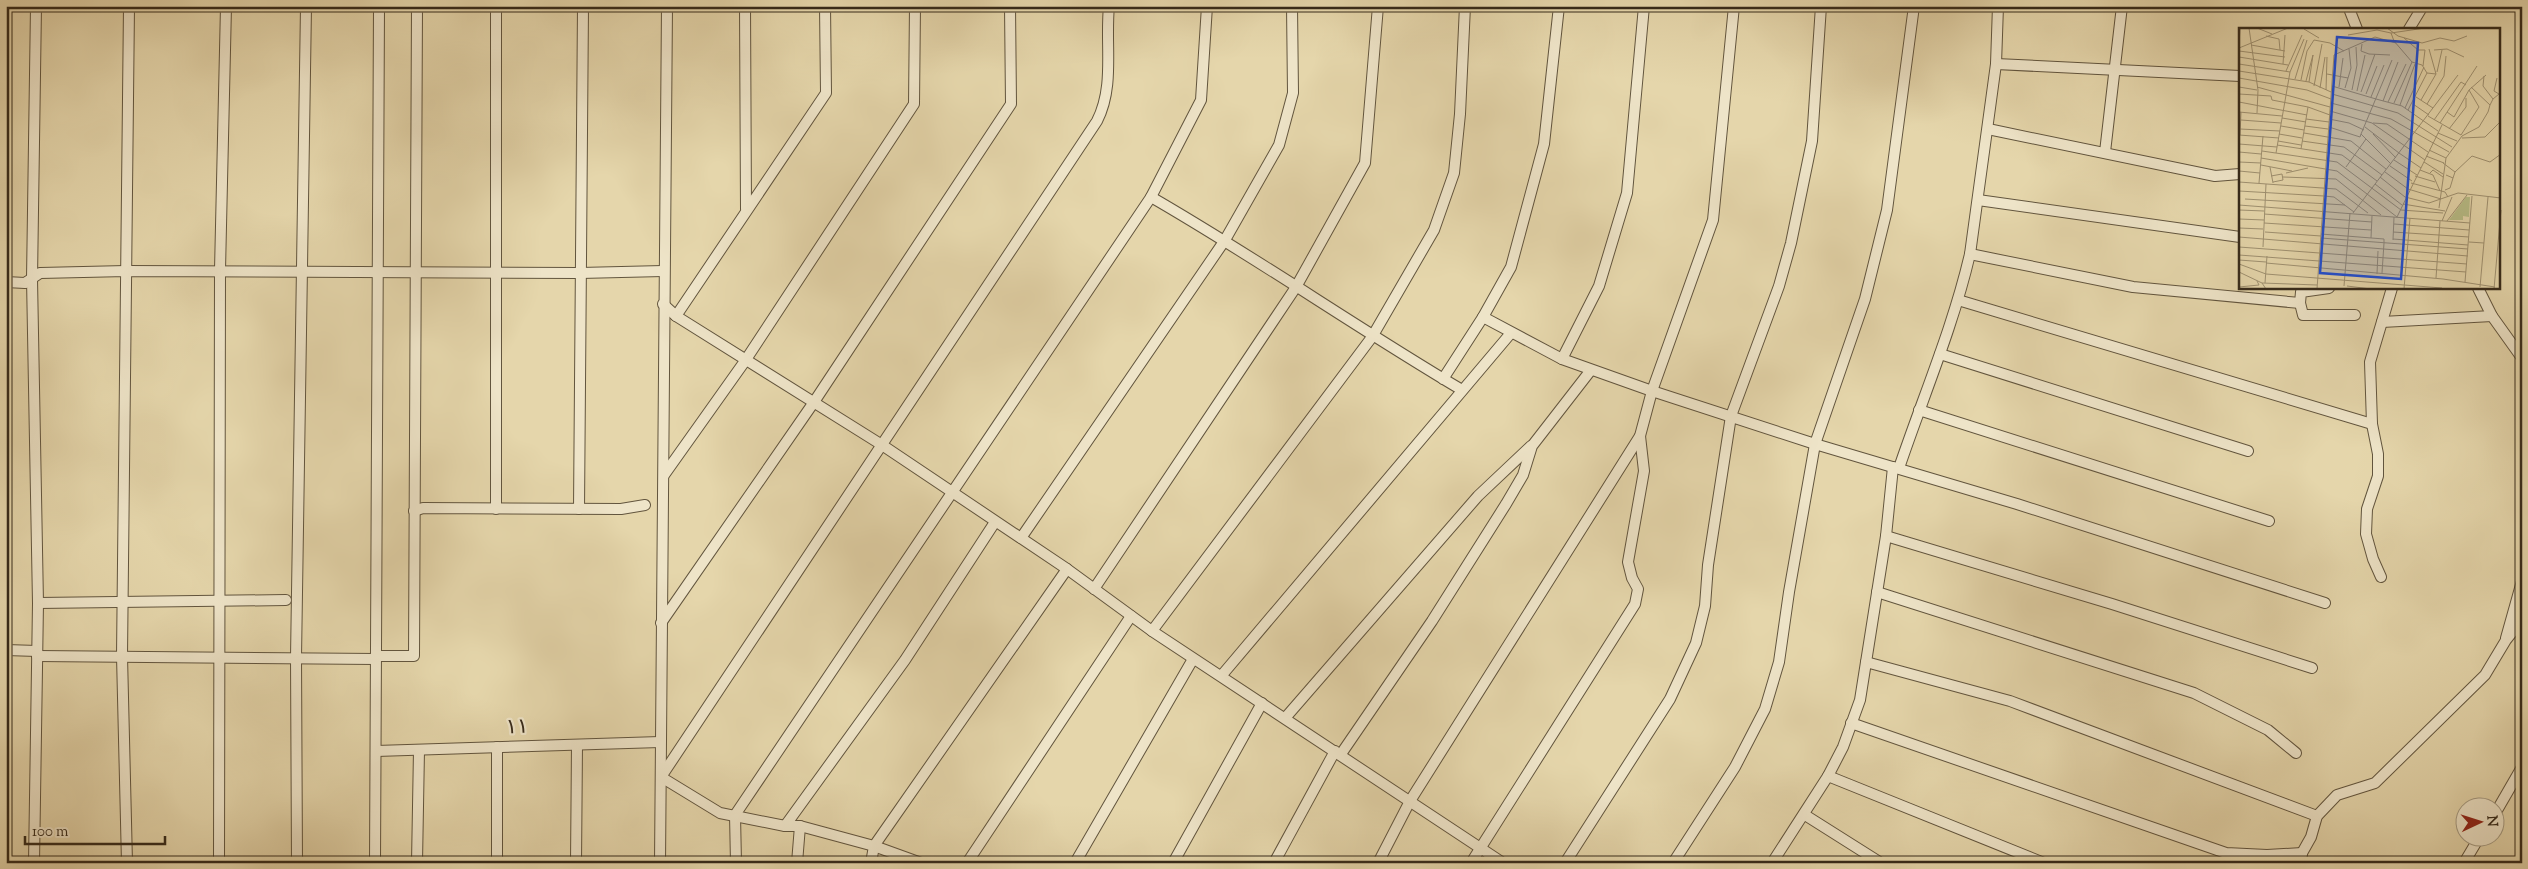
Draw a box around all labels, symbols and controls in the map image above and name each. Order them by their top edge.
inset map [2239,28,2500,289]
street label: ۱۱ [505,713,529,743]
north arrow [2456,796,2506,846]
scale bar [25,814,165,846]
text: N [2481,815,2501,828]
text: 100 m [32,822,69,843]

